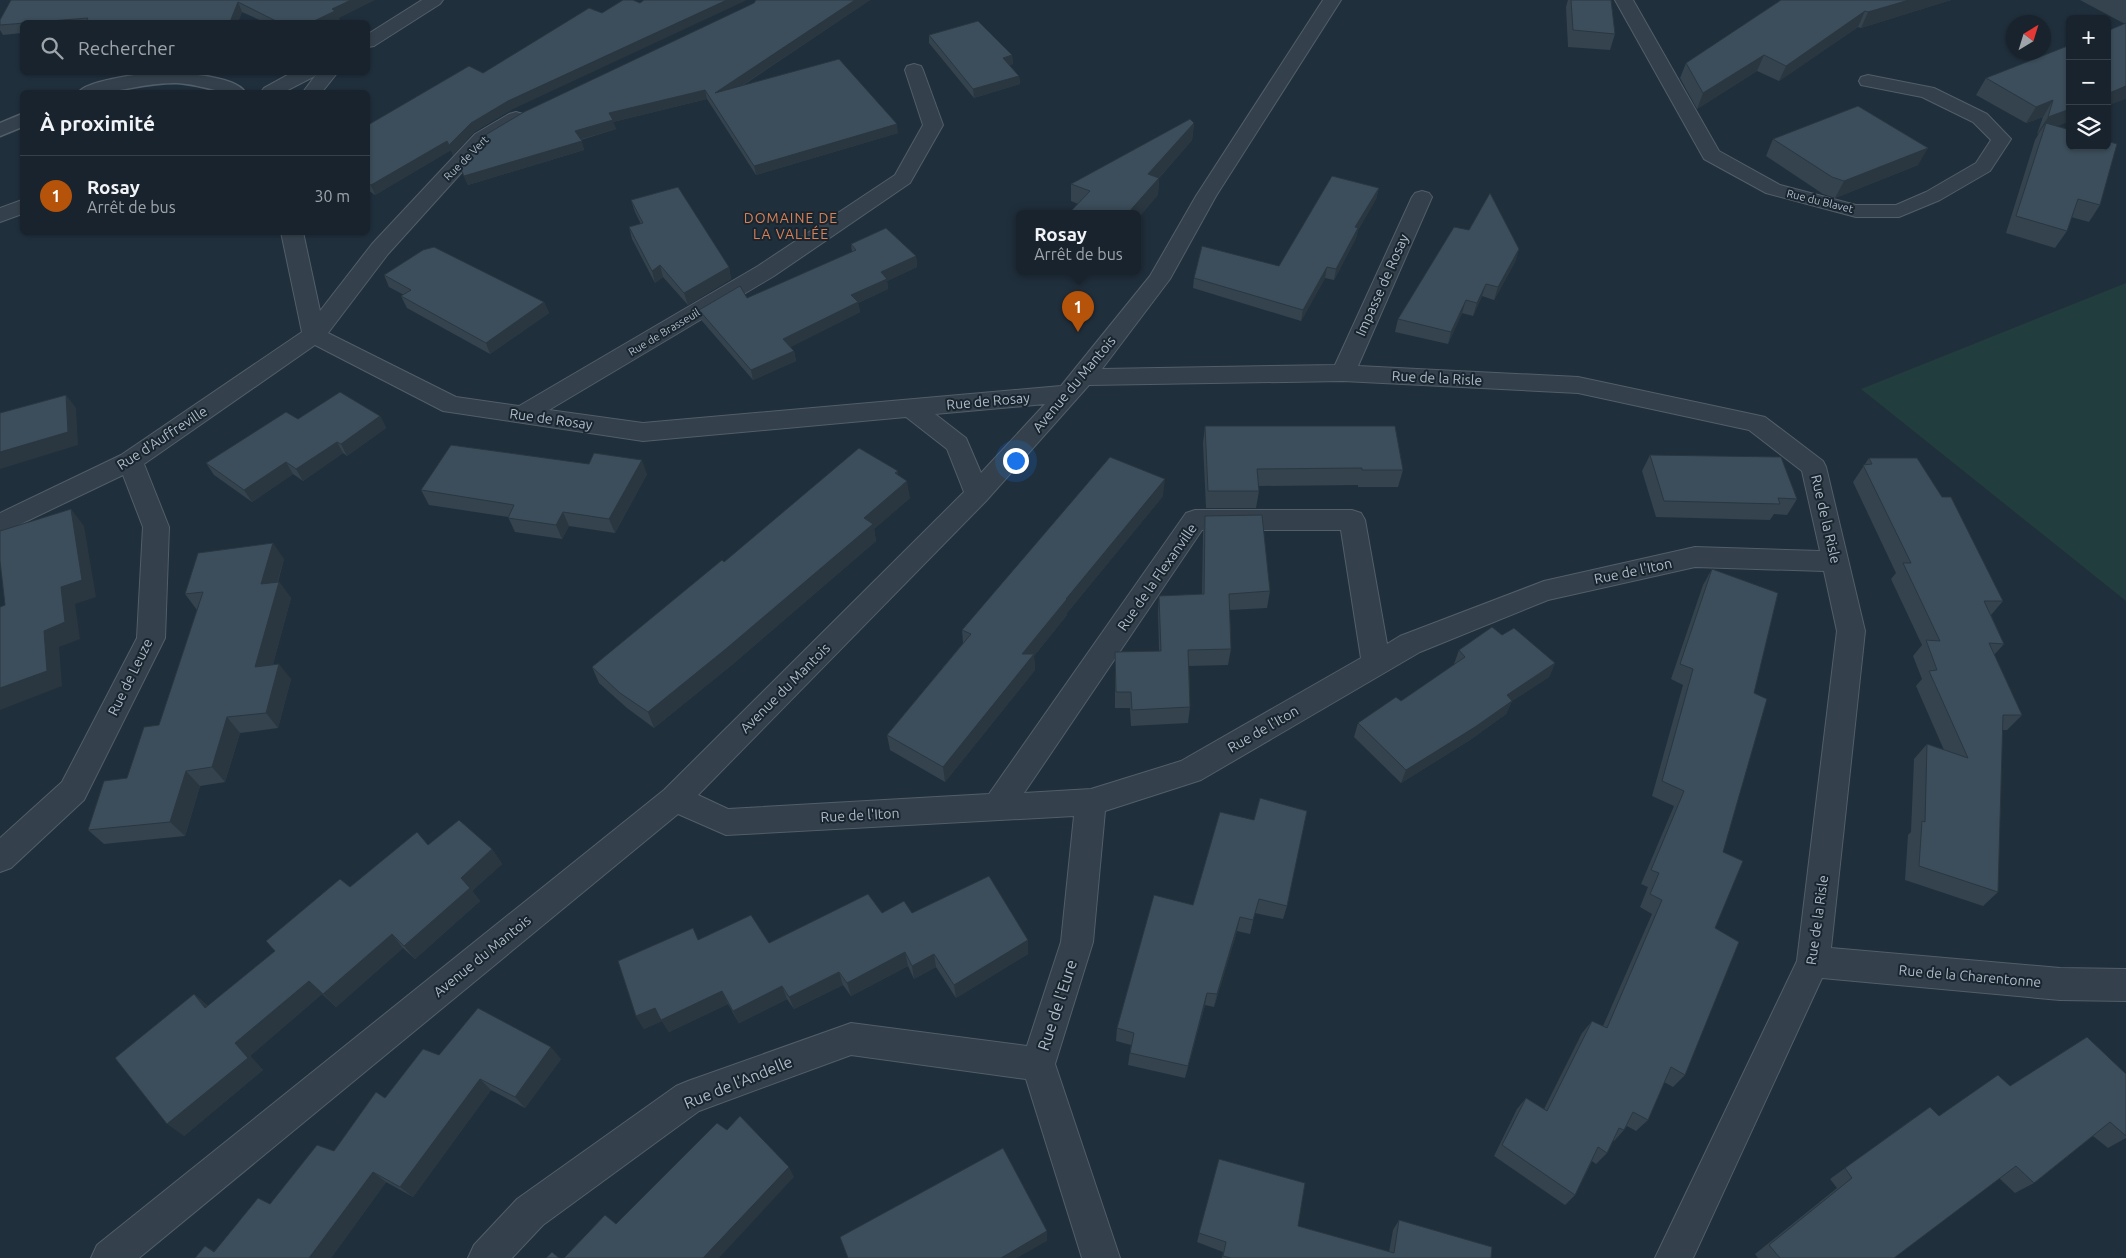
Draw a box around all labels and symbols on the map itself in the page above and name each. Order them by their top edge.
north arrow [2006,15,2051,60]
street label: Rue de Vert [441,133,491,183]
street label: Rue du Blavet [1785,187,1855,215]
district label: DOMAINE DE LA VALLÉE [744,210,838,242]
street label: Impasse de Rosay [1352,231,1412,339]
pin: 1 [1062,291,1094,332]
street label: Rue de Brasseuil [626,306,702,358]
street label: Avenue du Mantois [1029,333,1119,435]
street label: Rue de la Risle [1391,368,1483,388]
street label: Rue de Rosay [946,389,1031,413]
street label: Rue d'Auffreville [114,403,210,473]
street label: Rue de Rosay [508,405,594,433]
your location [1003,448,1029,474]
street label: Rue de la Risle [1808,473,1844,565]
street label: Rue de la Flexanville [1114,520,1200,634]
street label: Rue de l'Iton [1593,555,1673,587]
street label: Rue de Leuze [104,636,156,718]
street label: Avenue du Mantois [737,640,833,736]
street label: Rue de l'Iton [1225,702,1301,756]
street label: Rue de l'Iton [820,805,900,825]
street label: Rue de la Risle [1803,874,1831,966]
street label: Avenue du Mantois [430,912,534,1000]
street label: Rue de l'Eure [1034,957,1080,1053]
street label: Rue de la Charentonne [1898,962,2042,990]
street label: Rue de l'Andelle [681,1052,795,1112]

